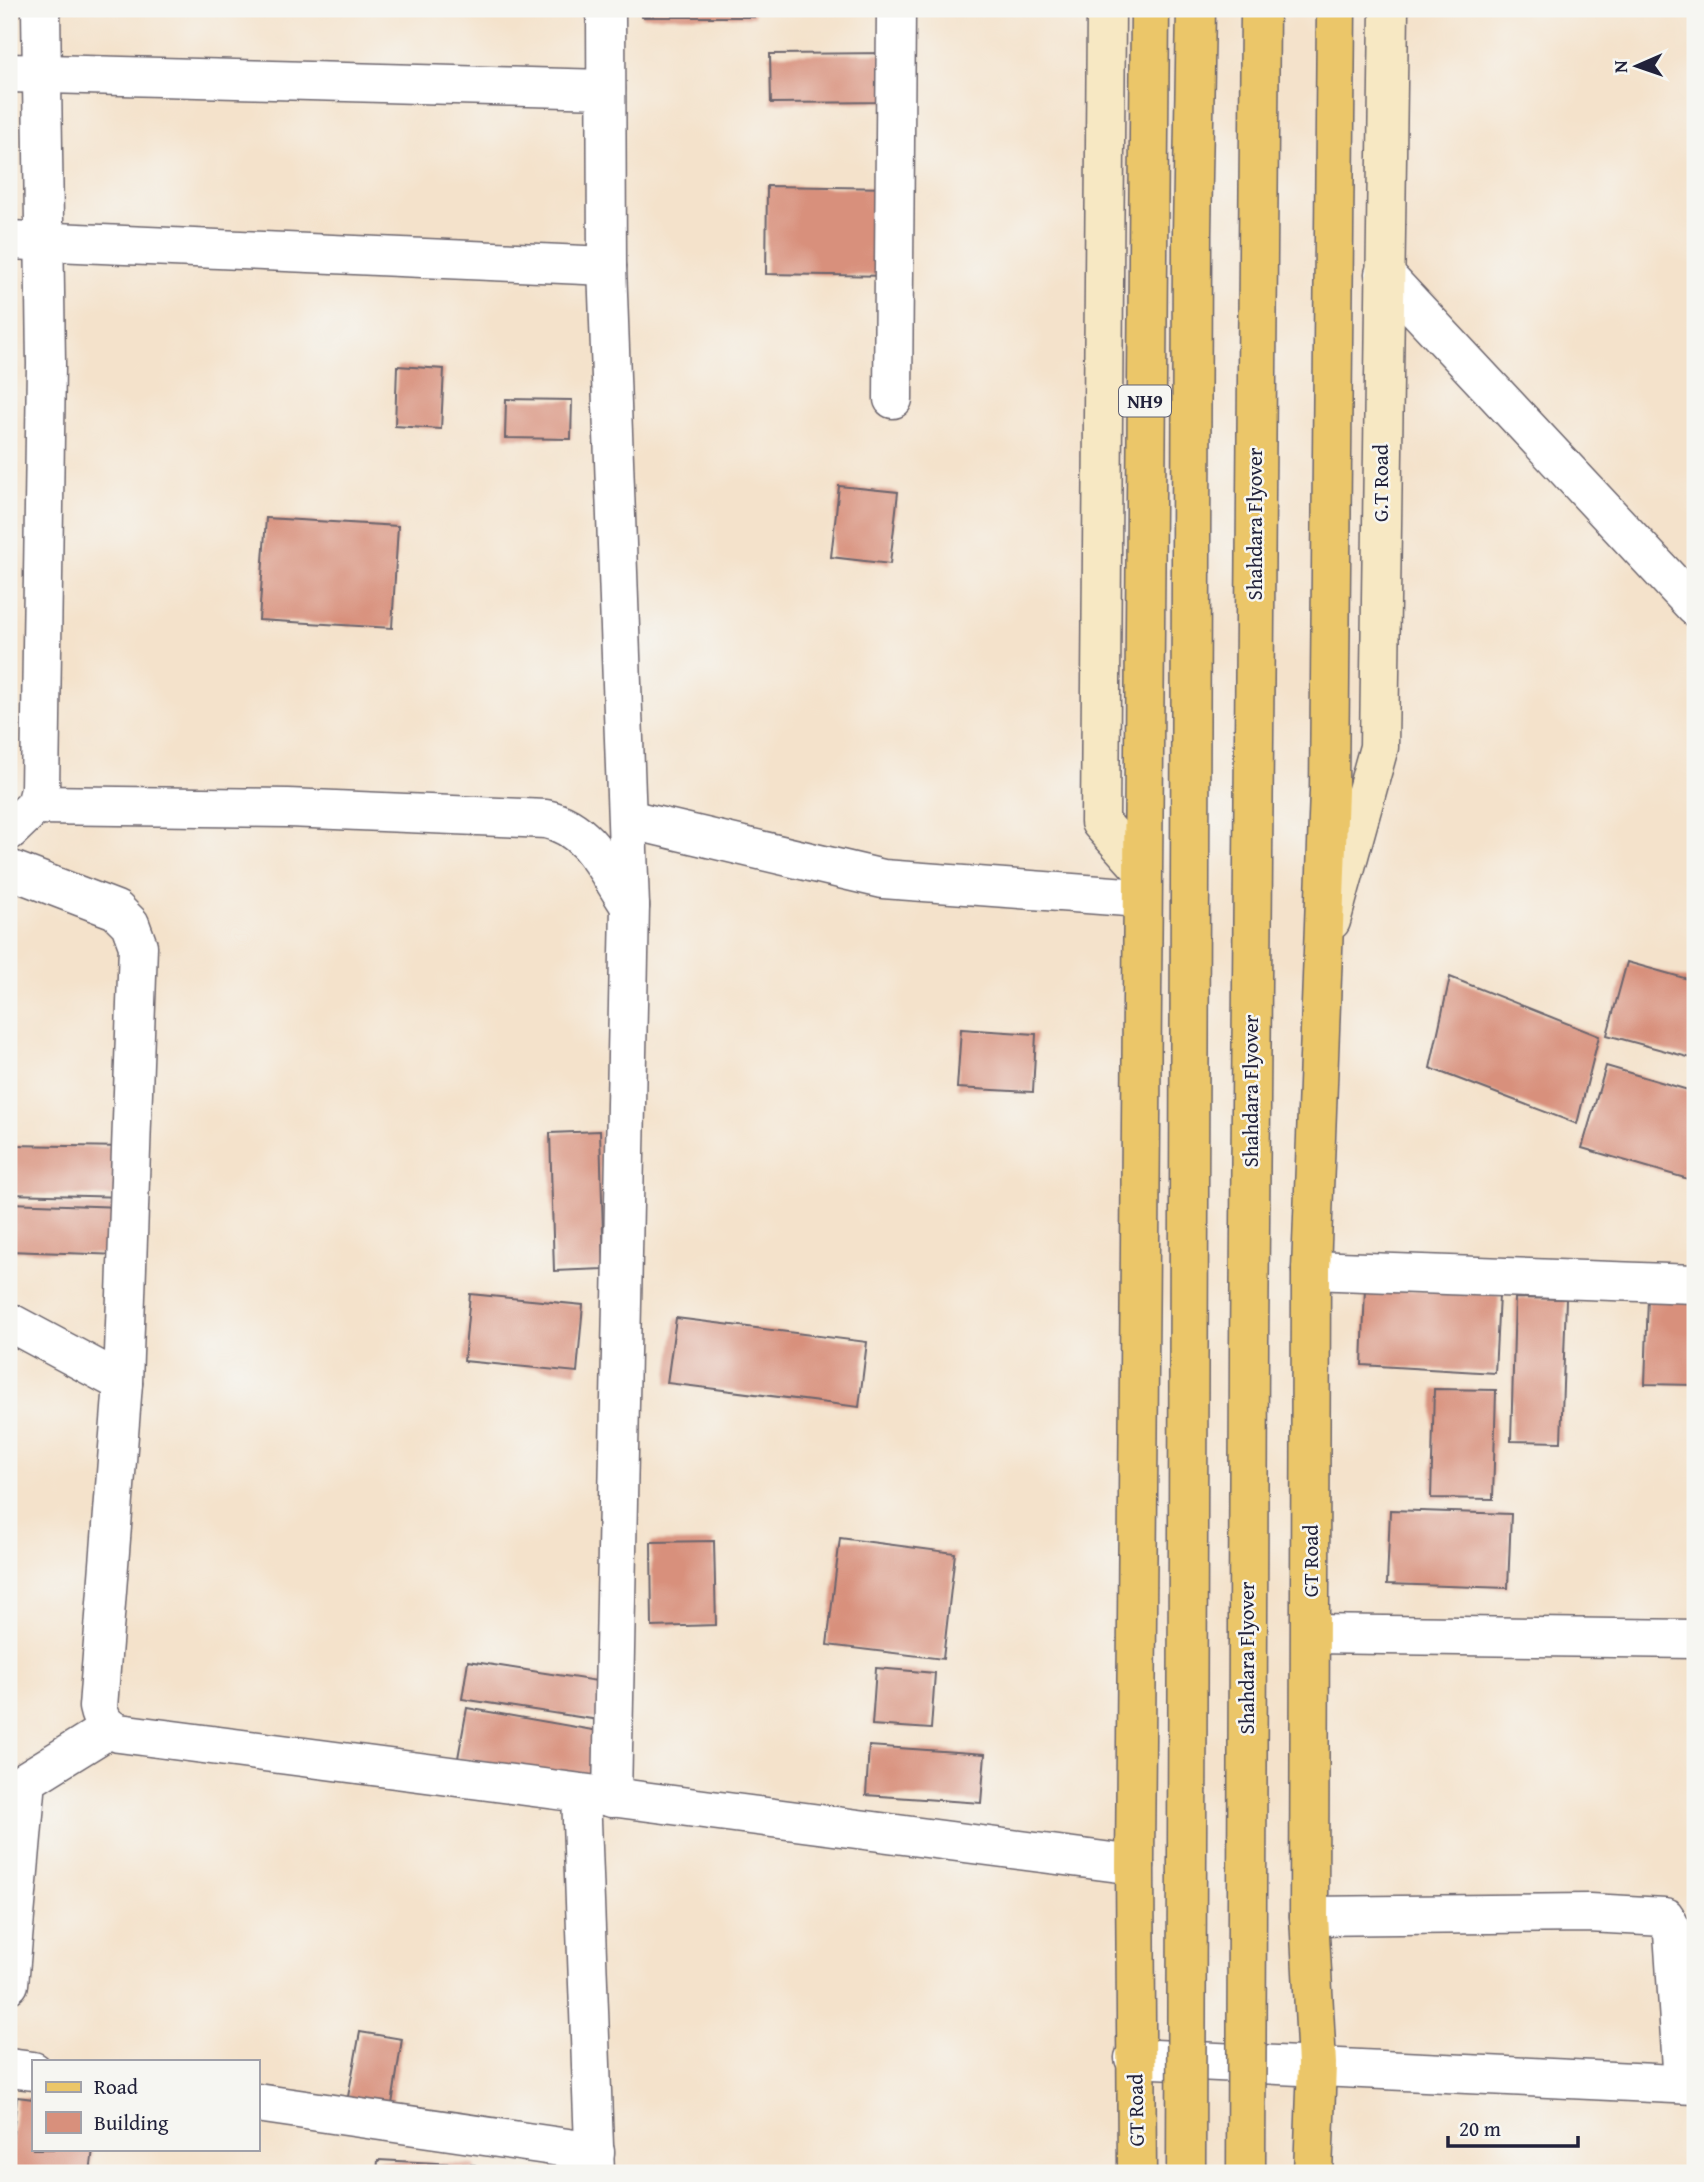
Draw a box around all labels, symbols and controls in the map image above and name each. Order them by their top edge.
north arrow [1602,32,1672,102]
text: N [1606,59,1634,73]
road number: NH9 [1119,386,1171,416]
street label: G.T Road [1365,443,1396,522]
street label: Shahdara Flyover [1239,447,1270,600]
street label: Shahdara Flyover [1235,1014,1266,1167]
street label: GT Road [1295,1524,1326,1597]
street label: Shahdara Flyover [1231,1581,1262,1734]
legend [32,2060,259,2150]
text: Road [94,2071,139,2102]
street label: GT Road [1119,2073,1152,2147]
scale bar [1448,2105,1578,2149]
text: Building [94,2107,169,2138]
text: 20 m [1459,2113,1501,2144]

